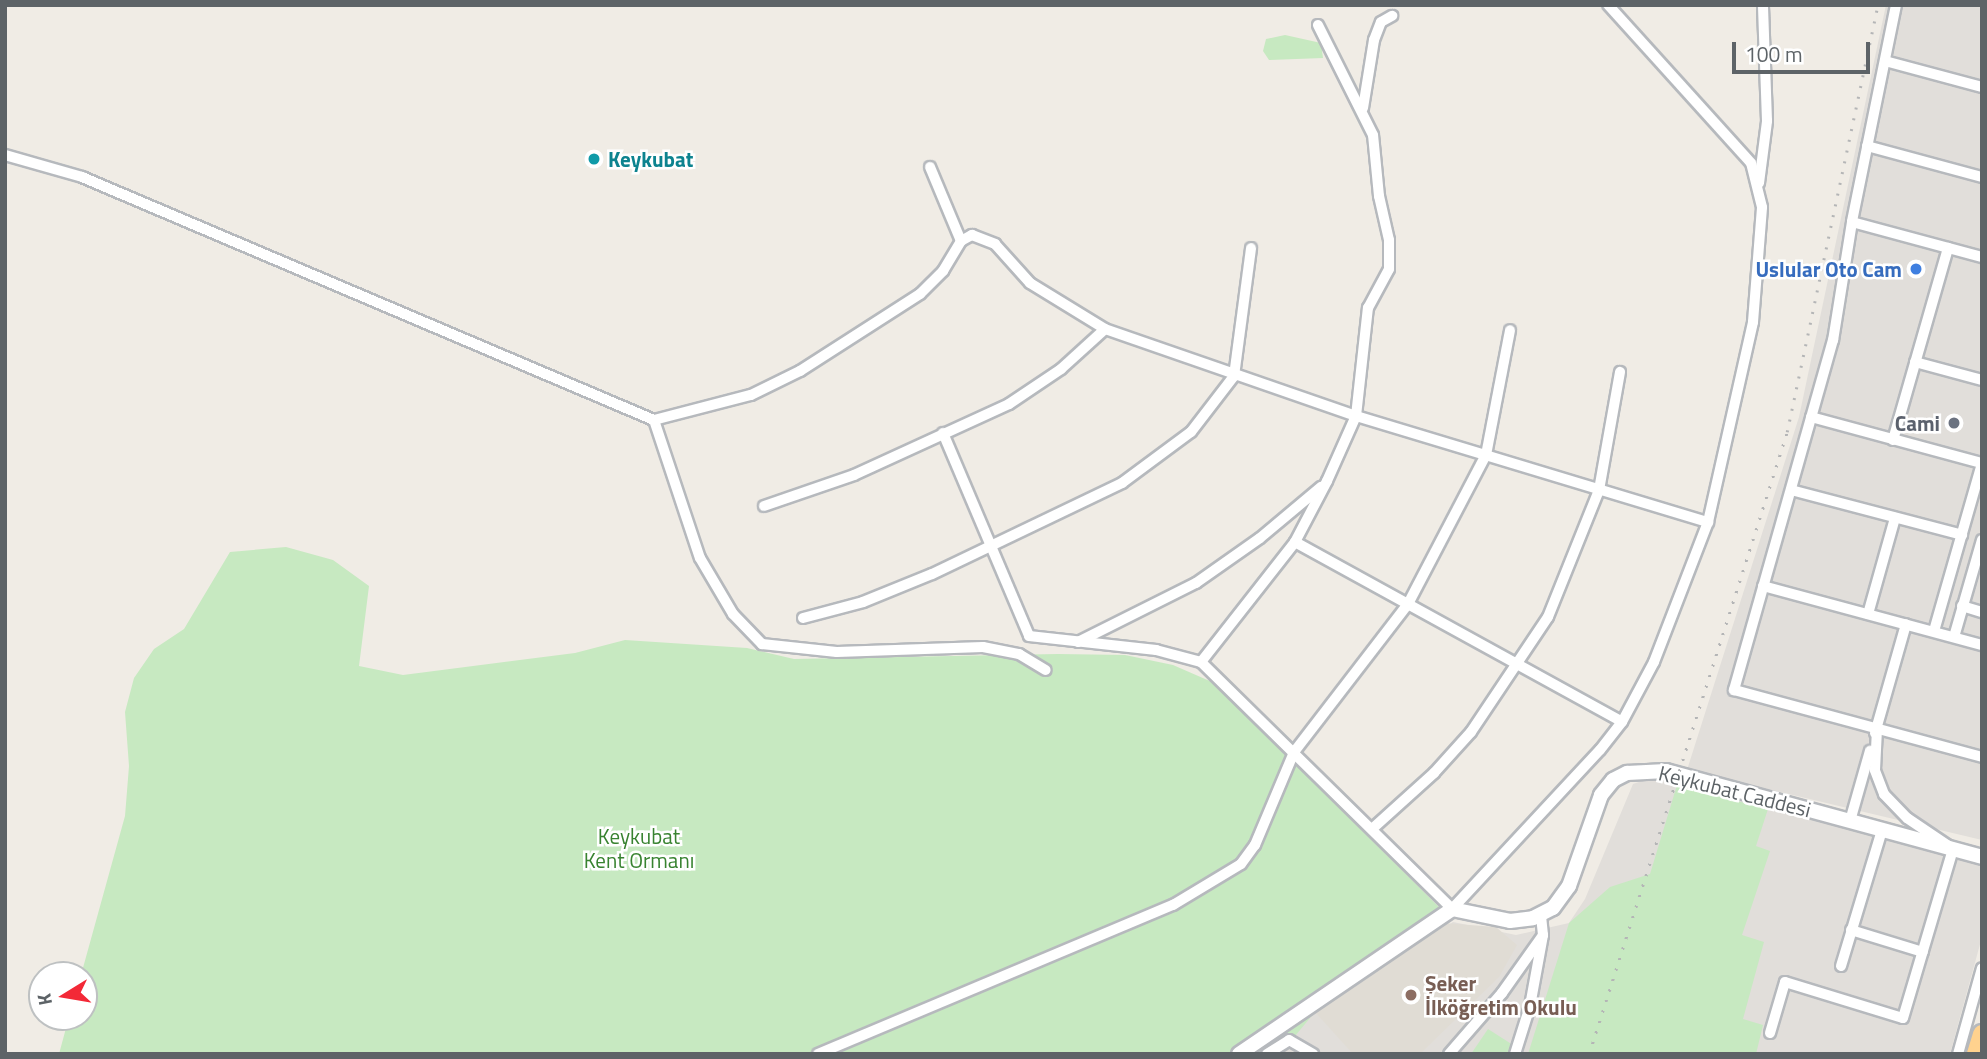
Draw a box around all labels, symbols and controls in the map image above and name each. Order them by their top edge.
scale bar [1735,28,1873,72]
text: 100 m [1745,38,1802,70]
place label: Keykubat [608,146,693,172]
marker: Keykubat [586,151,602,167]
place label: Uslular Oto Cam [1755,256,1902,282]
marker: Uslular Oto Cam [1908,261,1924,277]
place label: Cami [1895,410,1940,436]
marker: Cami [1946,415,1962,431]
street label: Keykubat Caddesi [1656,760,1814,822]
park label: Keykubat Kent Ormanı [584,823,694,873]
north arrow [28,961,98,1031]
place label: Şeker İlköğretim Okulu [1425,970,1577,1020]
marker: Şeker İlköğretim Okulu [1403,987,1419,1003]
text: K [29,991,59,1008]

